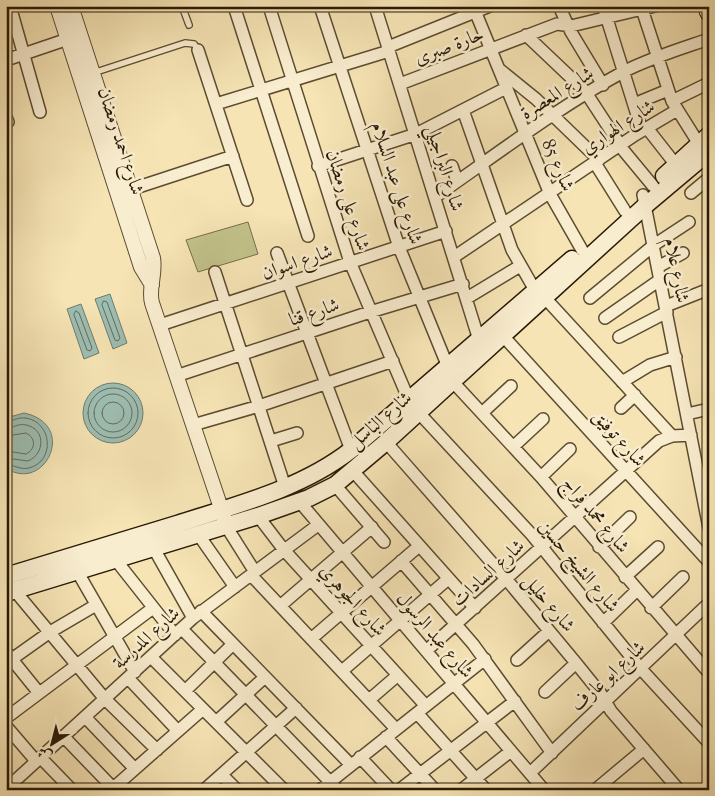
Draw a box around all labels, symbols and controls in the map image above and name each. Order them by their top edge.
street label: حارة صبرى [411,23,487,69]
street label: شارع المعصرة [516,62,600,127]
street label: شارع احمد رمضان [89,84,149,199]
street label: شارع الهواري [577,95,661,162]
street label: شارع على عبد السلام [362,119,427,249]
street label: شارع البراجيلي [415,122,468,216]
street label: شارع 85 [533,135,579,196]
street label: شارع على رمضان [317,147,375,255]
street label: شارع علام [655,235,694,306]
street label: شارع اسوان [259,240,337,288]
street label: شارع قنا [286,293,343,335]
street label: شارع الباسل [344,387,419,456]
street label: شارع توفيق [585,405,650,474]
street label: شارع محمد فراج [553,472,634,561]
street label: شارع الشيخ حسين [529,515,624,621]
street label: شارع السادات [447,535,531,614]
street label: شارع الجوهري [312,559,391,643]
street label: شارع خليل [515,569,580,639]
street label: شارع عبد الرسول [389,588,478,685]
street label: شارع المدرسة [108,602,187,677]
street label: شارع ابو عارف [566,636,652,719]
north arrow [28,718,78,768]
text: ش [34,743,55,765]

